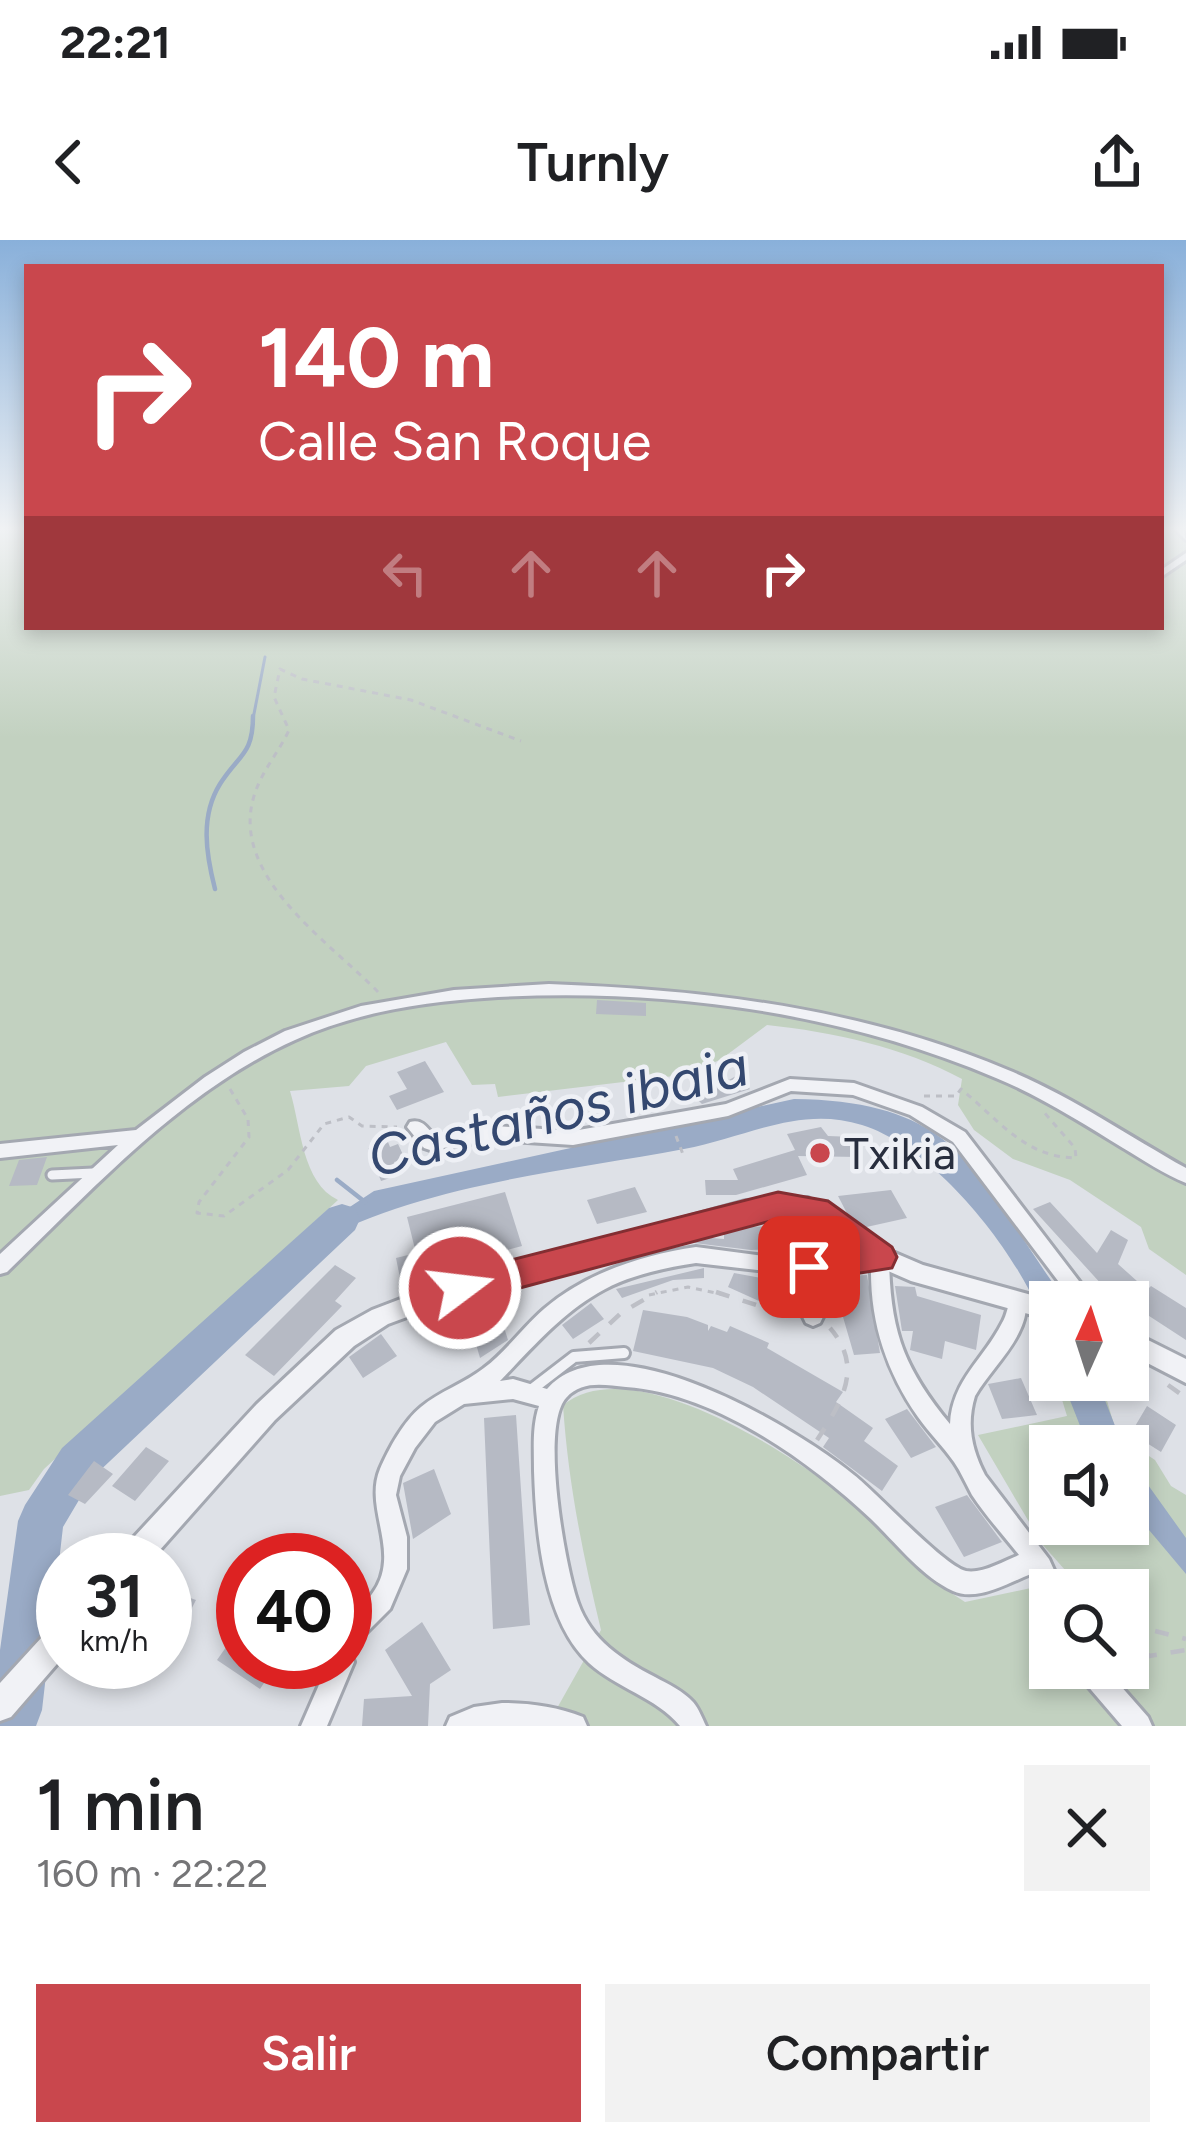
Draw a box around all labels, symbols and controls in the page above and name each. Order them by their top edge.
text: 22:21 [60,15,171,69]
icon: back [36,129,102,195]
icon: share [1084,129,1150,195]
text: Turnly [517,130,669,195]
text: 140 m [258,307,494,408]
icon: right [60,312,216,468]
text: Calle San Roque [258,409,651,474]
icon: left [372,540,438,606]
icon: ahead [498,540,564,606]
icon: ahead [624,540,690,606]
icon: right [750,540,816,606]
water label: Castaños ibaia [361,1031,755,1191]
place label: Txikia [844,1126,956,1180]
marker: Txikia [807,1140,833,1166]
pin [758,1216,860,1318]
position arrow [397,1225,523,1351]
icon: arrive [776,1234,842,1300]
north arrow [1029,1281,1149,1401]
map controls [1029,1281,1149,1689]
button: sound [1029,1425,1149,1545]
speed limit sign: 40 [216,1533,372,1689]
text: 31 [85,1560,143,1632]
button: search [1029,1569,1149,1689]
text: km/h [80,1622,148,1659]
text: 1 min [36,1762,204,1848]
button: close [1024,1765,1150,1891]
text: 160 m · 22:22 [36,1850,268,1897]
button: Salir [36,1984,581,2122]
button: Compartir [605,1984,1150,2122]

